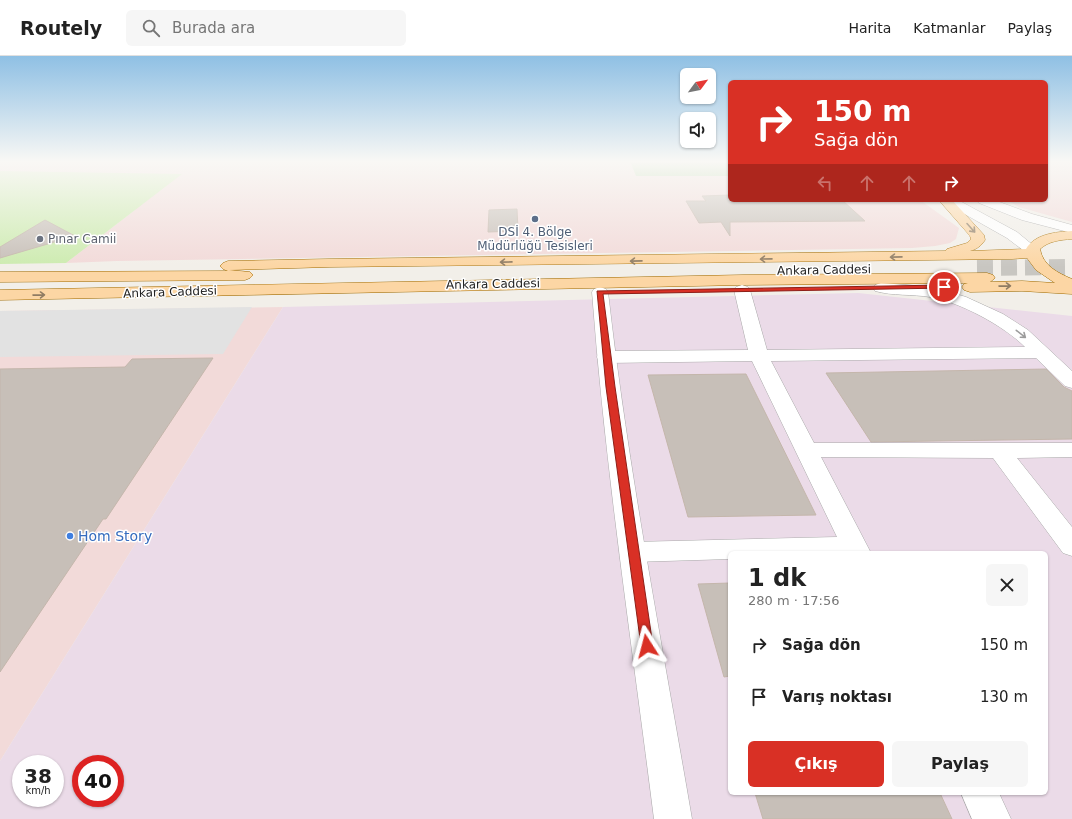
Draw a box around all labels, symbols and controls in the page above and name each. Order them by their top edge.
search box [126,10,406,46]
text: Routely [20,17,102,39]
icon: search [140,17,162,39]
text: Burada ara [172,19,255,37]
text: Harita [848,20,891,36]
text: Katmanlar [913,20,986,36]
text: Paylaş [1008,20,1052,36]
north arrow [680,68,716,104]
map controls [680,68,716,148]
text: 150 m [814,95,911,128]
icon: right [748,96,800,148]
button: sound [680,112,716,148]
text: Sağa dön [814,129,898,150]
icon: left [814,172,836,194]
icon: ahead [856,172,878,194]
icon: ahead [898,172,920,194]
icon: right [940,172,962,194]
marker: DSİ 4. Bölge Müdürlüğü Tesisleri [530,214,540,224]
one-way arrow [967,223,976,233]
place label: DSİ 4. Bölge Müdürlüğü Tesisleri [477,224,593,253]
place label: Pınar Camii [48,232,116,246]
marker: Pınar Camii [35,234,45,244]
one-way arrow [890,253,903,261]
one-way arrow [760,255,773,263]
one-way arrow [630,257,643,265]
one-way arrow [500,258,513,266]
street label: Ankara Caddesi [777,262,871,278]
pin [927,270,961,304]
street label: Ankara Caddesi [446,276,540,292]
icon: arrive [933,276,955,298]
one-way arrow [998,282,1011,290]
street label: Ankara Caddesi [123,283,217,301]
one-way arrow [32,291,45,299]
one-way arrow [1016,330,1027,339]
place label: Hom Story [78,528,152,544]
marker: Hom Story [65,531,75,541]
text: 1 dk [748,564,806,592]
button: close [986,564,1028,606]
text: 280 m · 17:56 [748,593,839,608]
position arrow [626,625,668,667]
icon: right [748,634,770,656]
text: Sağa dön [782,636,861,654]
text: 150 m [980,636,1028,654]
icon: arrive [748,686,770,708]
text: Varış noktası [782,688,892,706]
text: 130 m [980,688,1028,706]
button: Çıkış [748,741,884,787]
button: Paylaş [892,741,1028,787]
speed limit sign: 40 [72,755,124,807]
text: 38 [24,764,52,788]
text: km/h [25,785,51,796]

